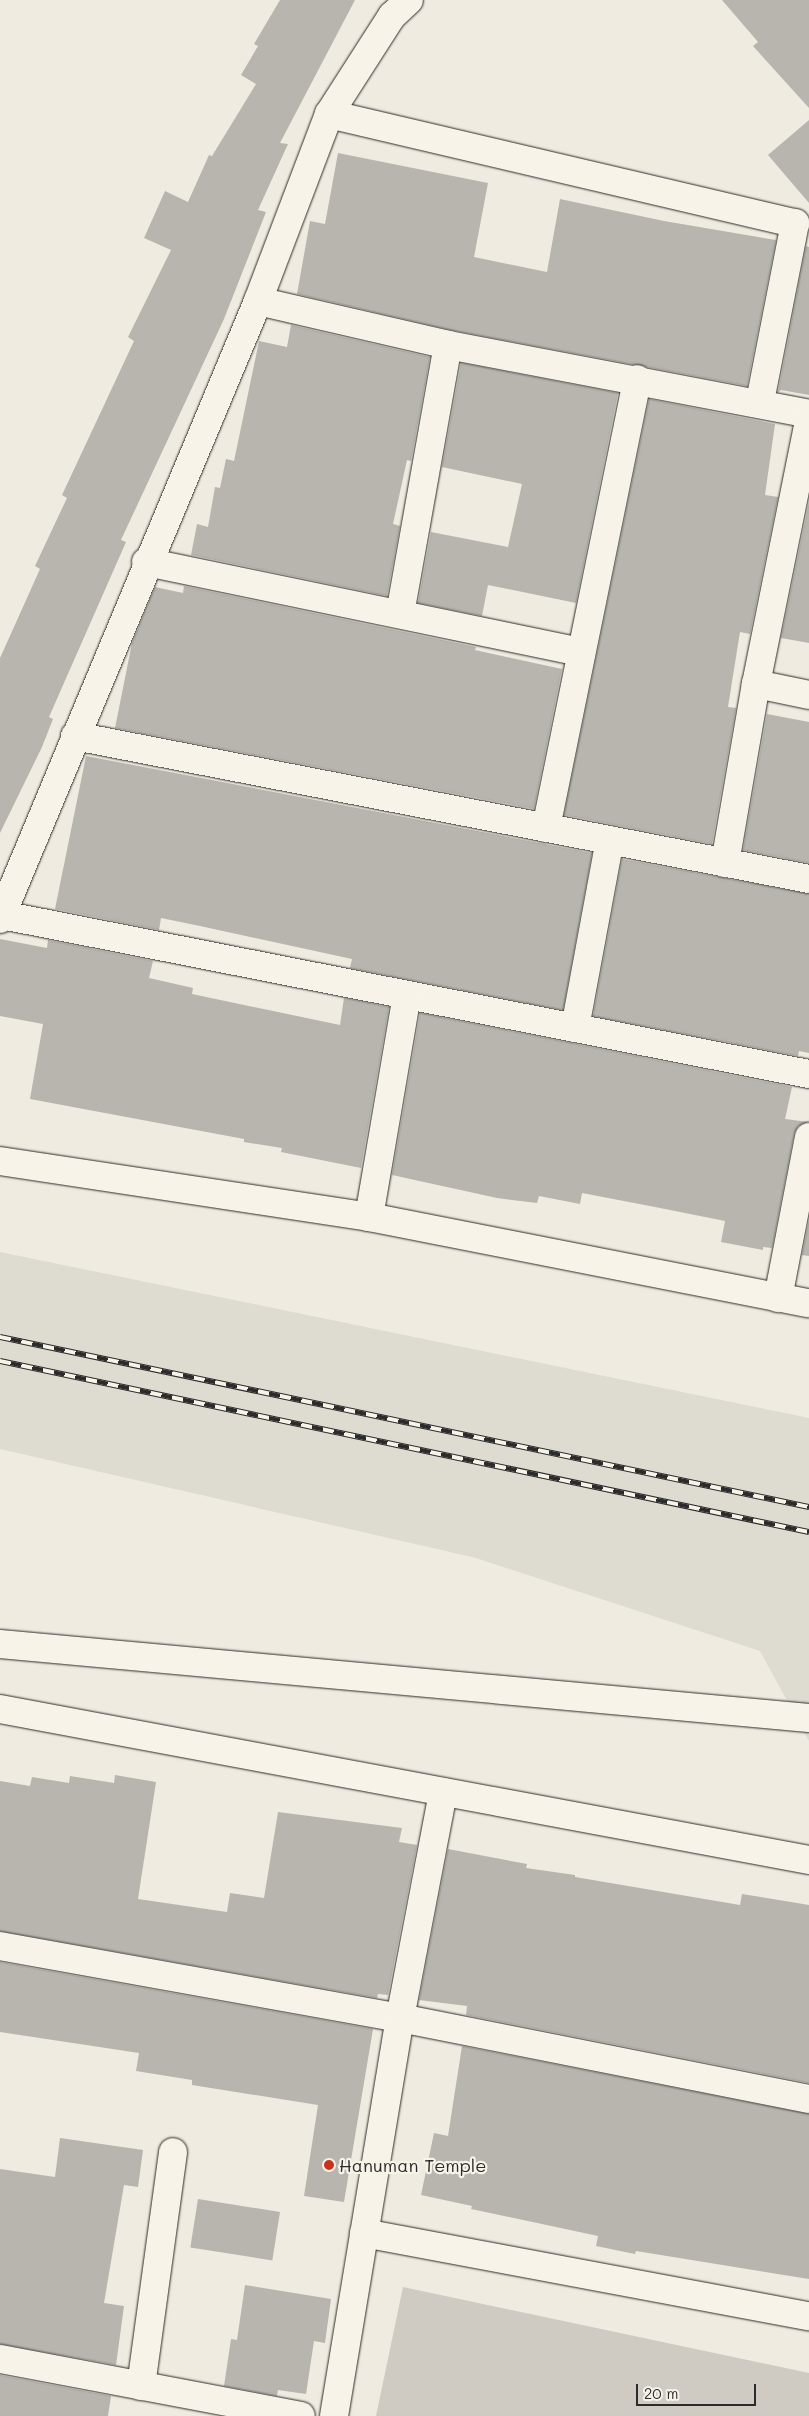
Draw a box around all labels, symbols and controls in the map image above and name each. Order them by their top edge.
place label: Hanuman Temple [339,2154,486,2176]
marker: Hanuman Temple [323,2159,335,2171]
scale bar [639,2374,759,2406]
text: 20 m [644,2383,678,2403]

